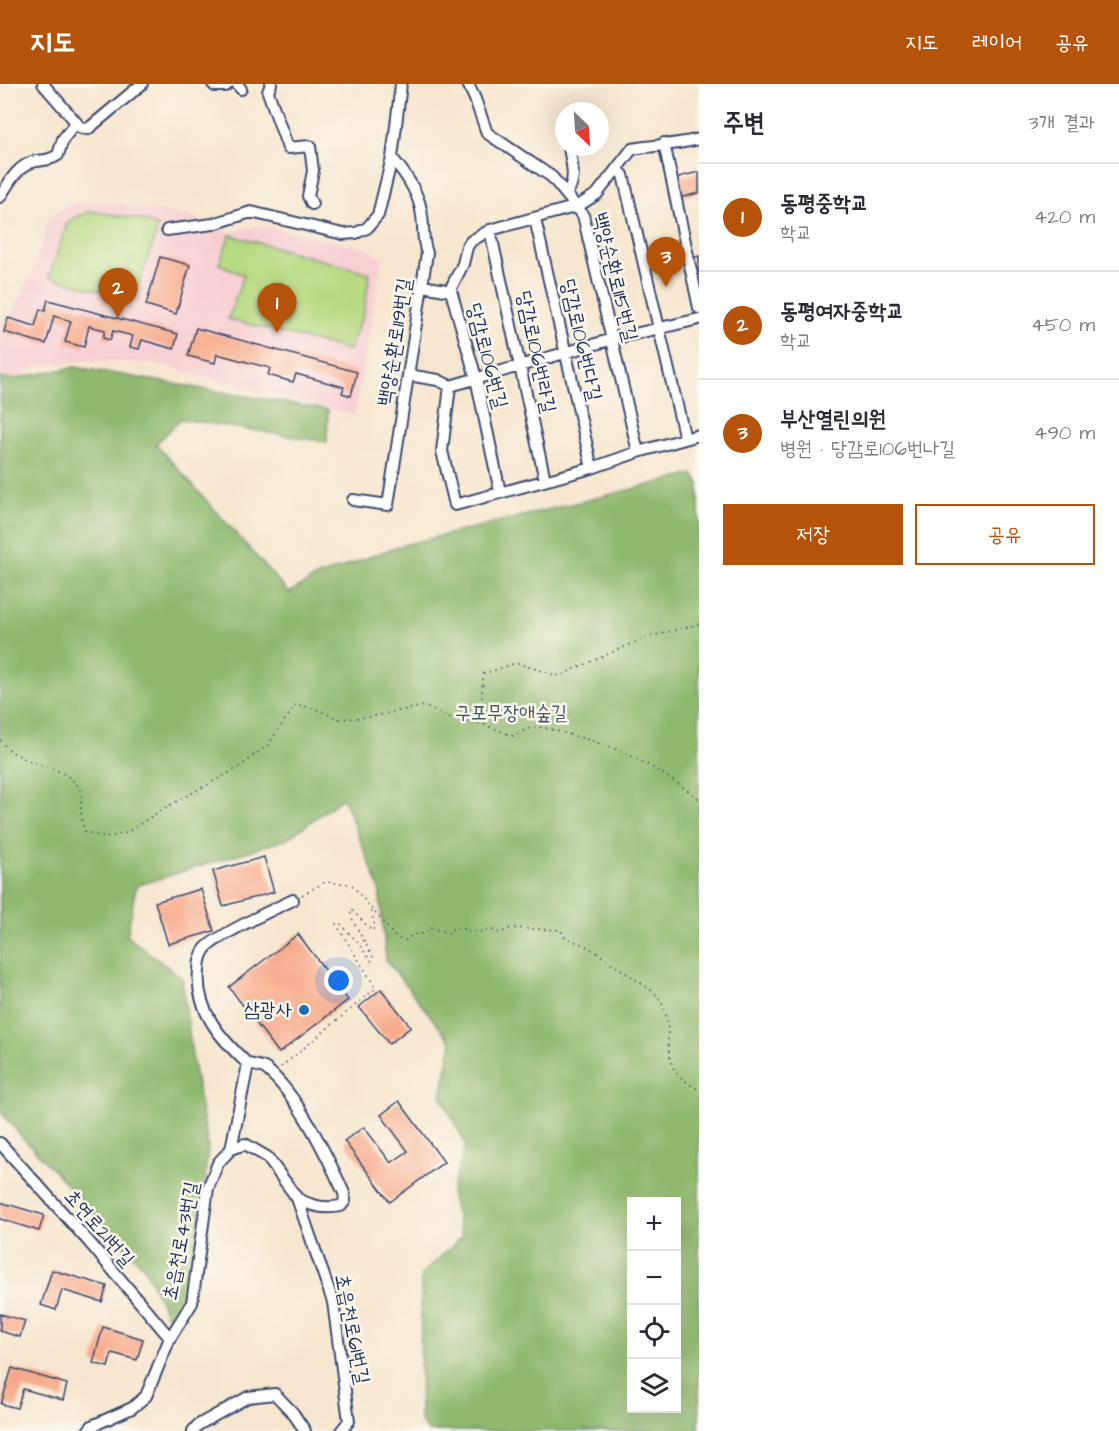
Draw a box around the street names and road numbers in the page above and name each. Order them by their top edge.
street label: 백양순환로115번길 [585,210,645,344]
street label: 백양순환로119번길 [371,276,419,408]
street label: 당감로106번다길 [553,276,609,404]
street label: 당감로106번라길 [509,288,563,416]
street label: 당감로106번길 [459,300,515,412]
street label: 초읍천로43번길 [156,1179,206,1303]
street label: 초연로21번길 [57,1183,141,1273]
street label: 초읍천로61번길 [328,1272,376,1386]

